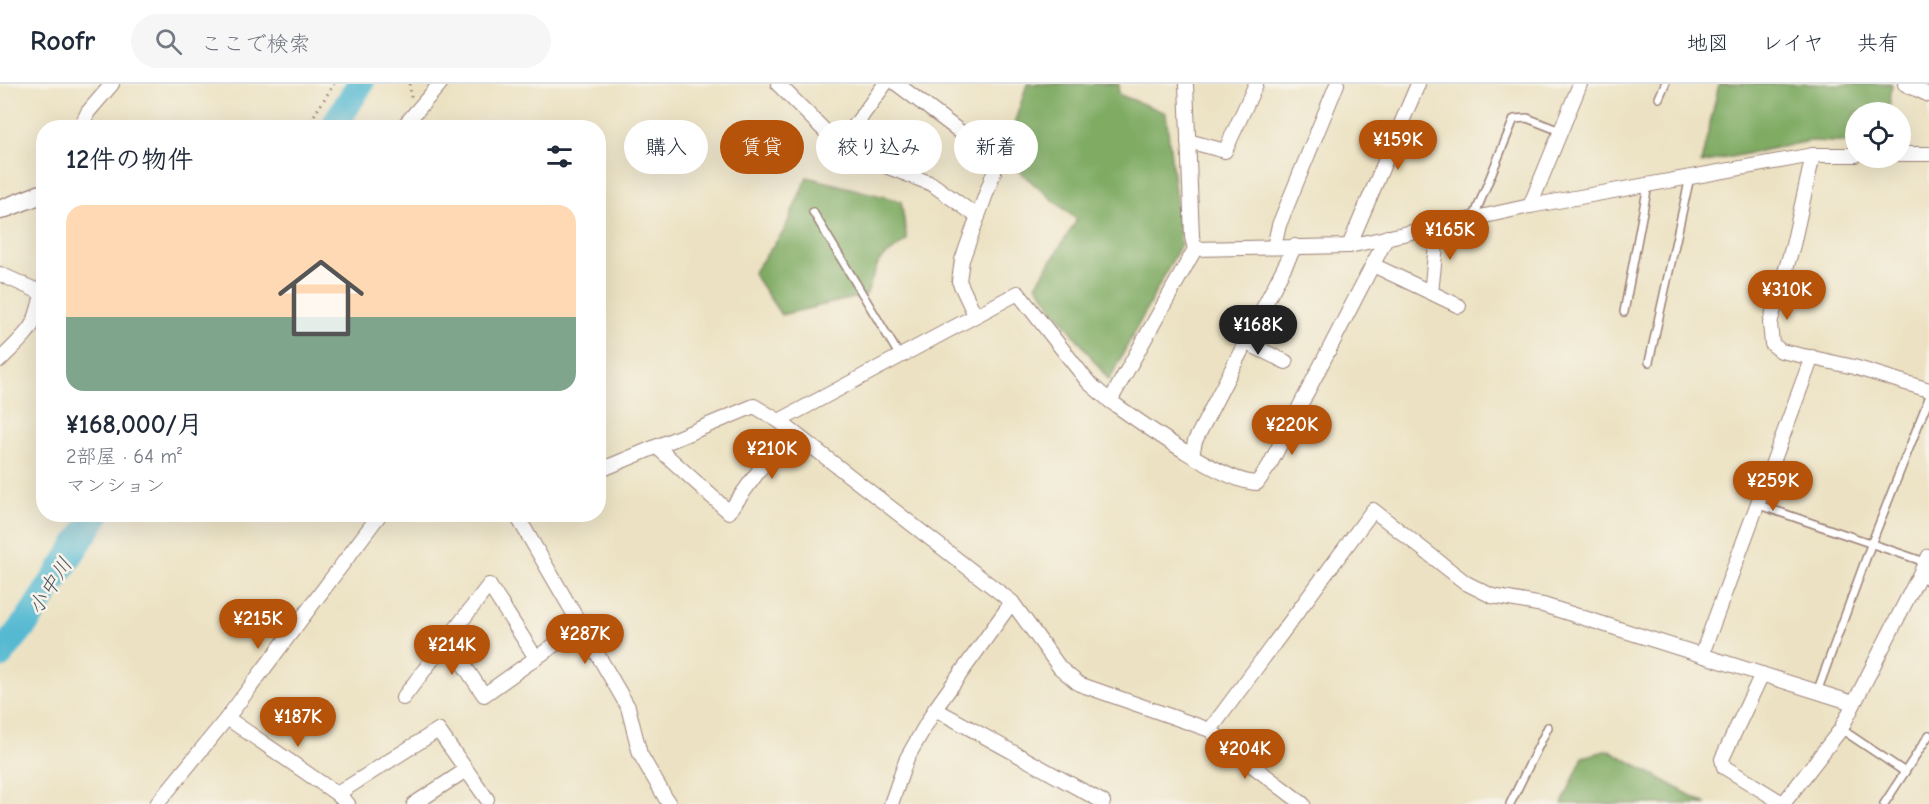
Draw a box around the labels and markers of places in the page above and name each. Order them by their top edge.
pin: ¥159K [1356,120,1440,171]
pin: ¥165K [1408,210,1492,261]
pin: ¥310K [1745,270,1829,321]
pin: ¥168K [1216,305,1300,356]
pin: ¥220K [1250,405,1334,456]
pin: ¥210K [730,429,814,480]
pin: ¥259K [1731,461,1815,512]
pin: ¥215K [216,599,300,650]
pin: ¥287K [543,614,627,665]
pin: ¥214K [410,625,494,676]
pin: ¥187K [256,697,340,748]
pin: ¥204K [1203,729,1287,780]

